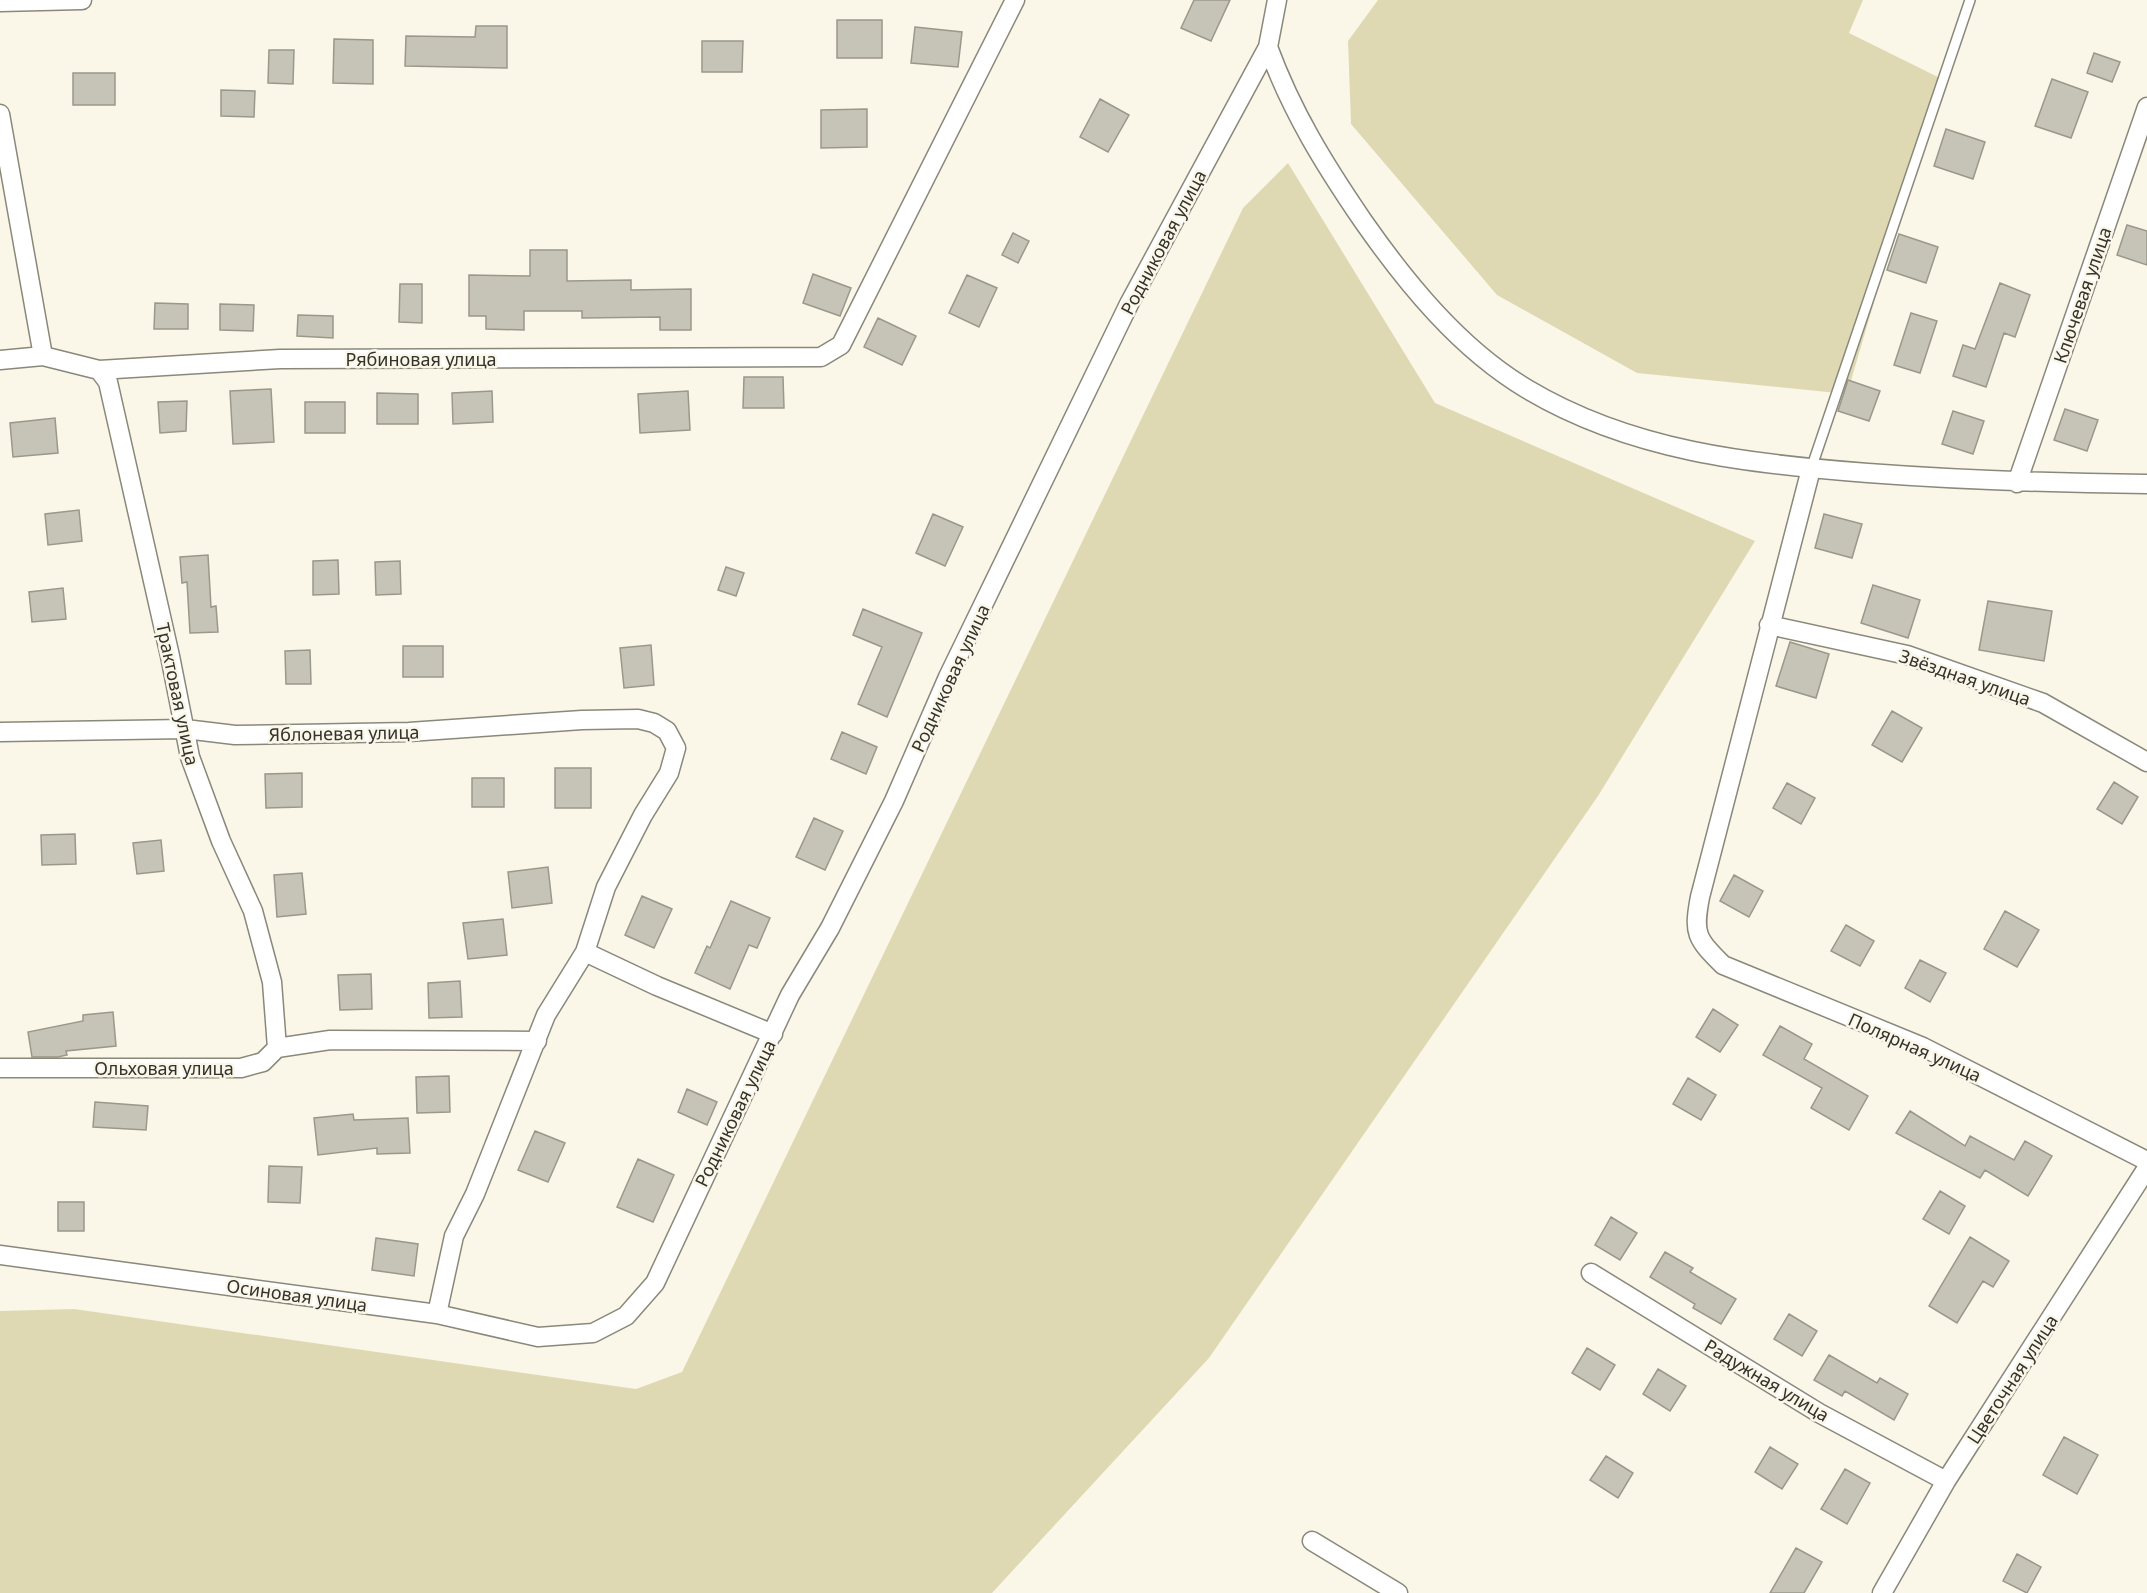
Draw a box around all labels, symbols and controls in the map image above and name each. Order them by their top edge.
street label: Родниковая улица [1115,165,1211,319]
street label: Ключевая улица [2047,224,2117,366]
street label: Рябиновая улица [345,347,497,371]
street label: Родниковая улица [905,600,995,756]
street label: Трактовая улица [151,621,205,767]
street label: Звёздная улица [1896,643,2034,711]
street label: Яблоневая улица [268,720,420,746]
street label: Полярная улица [1845,1007,1985,1087]
street label: Родниковая улица [689,1036,781,1190]
street label: Ольховая улица [94,1056,234,1080]
street label: Осиновая улица [225,1273,369,1317]
street label: Цветочная улица [1961,1310,2063,1448]
street label: Радужная улица [1700,1333,1834,1427]

